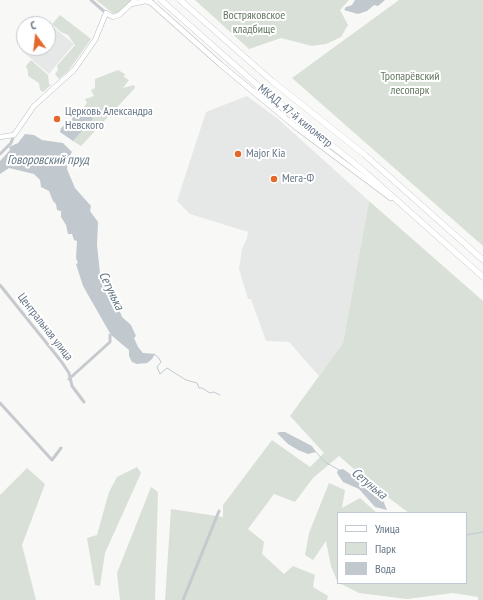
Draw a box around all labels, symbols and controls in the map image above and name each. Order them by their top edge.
park label: Востряковское кладбище [223,9,285,37]
north arrow [16,16,56,56]
text: С [29,18,37,33]
park label: Тропарёвский лесопарк [380,70,440,98]
street label: МКАД, 47-й километр [255,81,335,151]
place label: Церковь Александра Невского [65,105,153,133]
marker: Церковь Александра Невского [52,114,62,124]
place label: Major Kia [246,147,285,161]
marker: Major Kia [233,149,243,159]
water label: Говоровский пруд [7,152,89,168]
place label: Мега-Ф [282,172,314,186]
marker: Мега-Ф [269,174,279,184]
water label: Сетунька [95,269,127,313]
street label: Центральная улица [14,290,76,364]
water label: Сетунька [348,465,390,503]
legend [337,512,467,584]
text: Улица [375,521,400,536]
text: Парк [375,541,396,556]
text: Вода [375,561,396,576]

